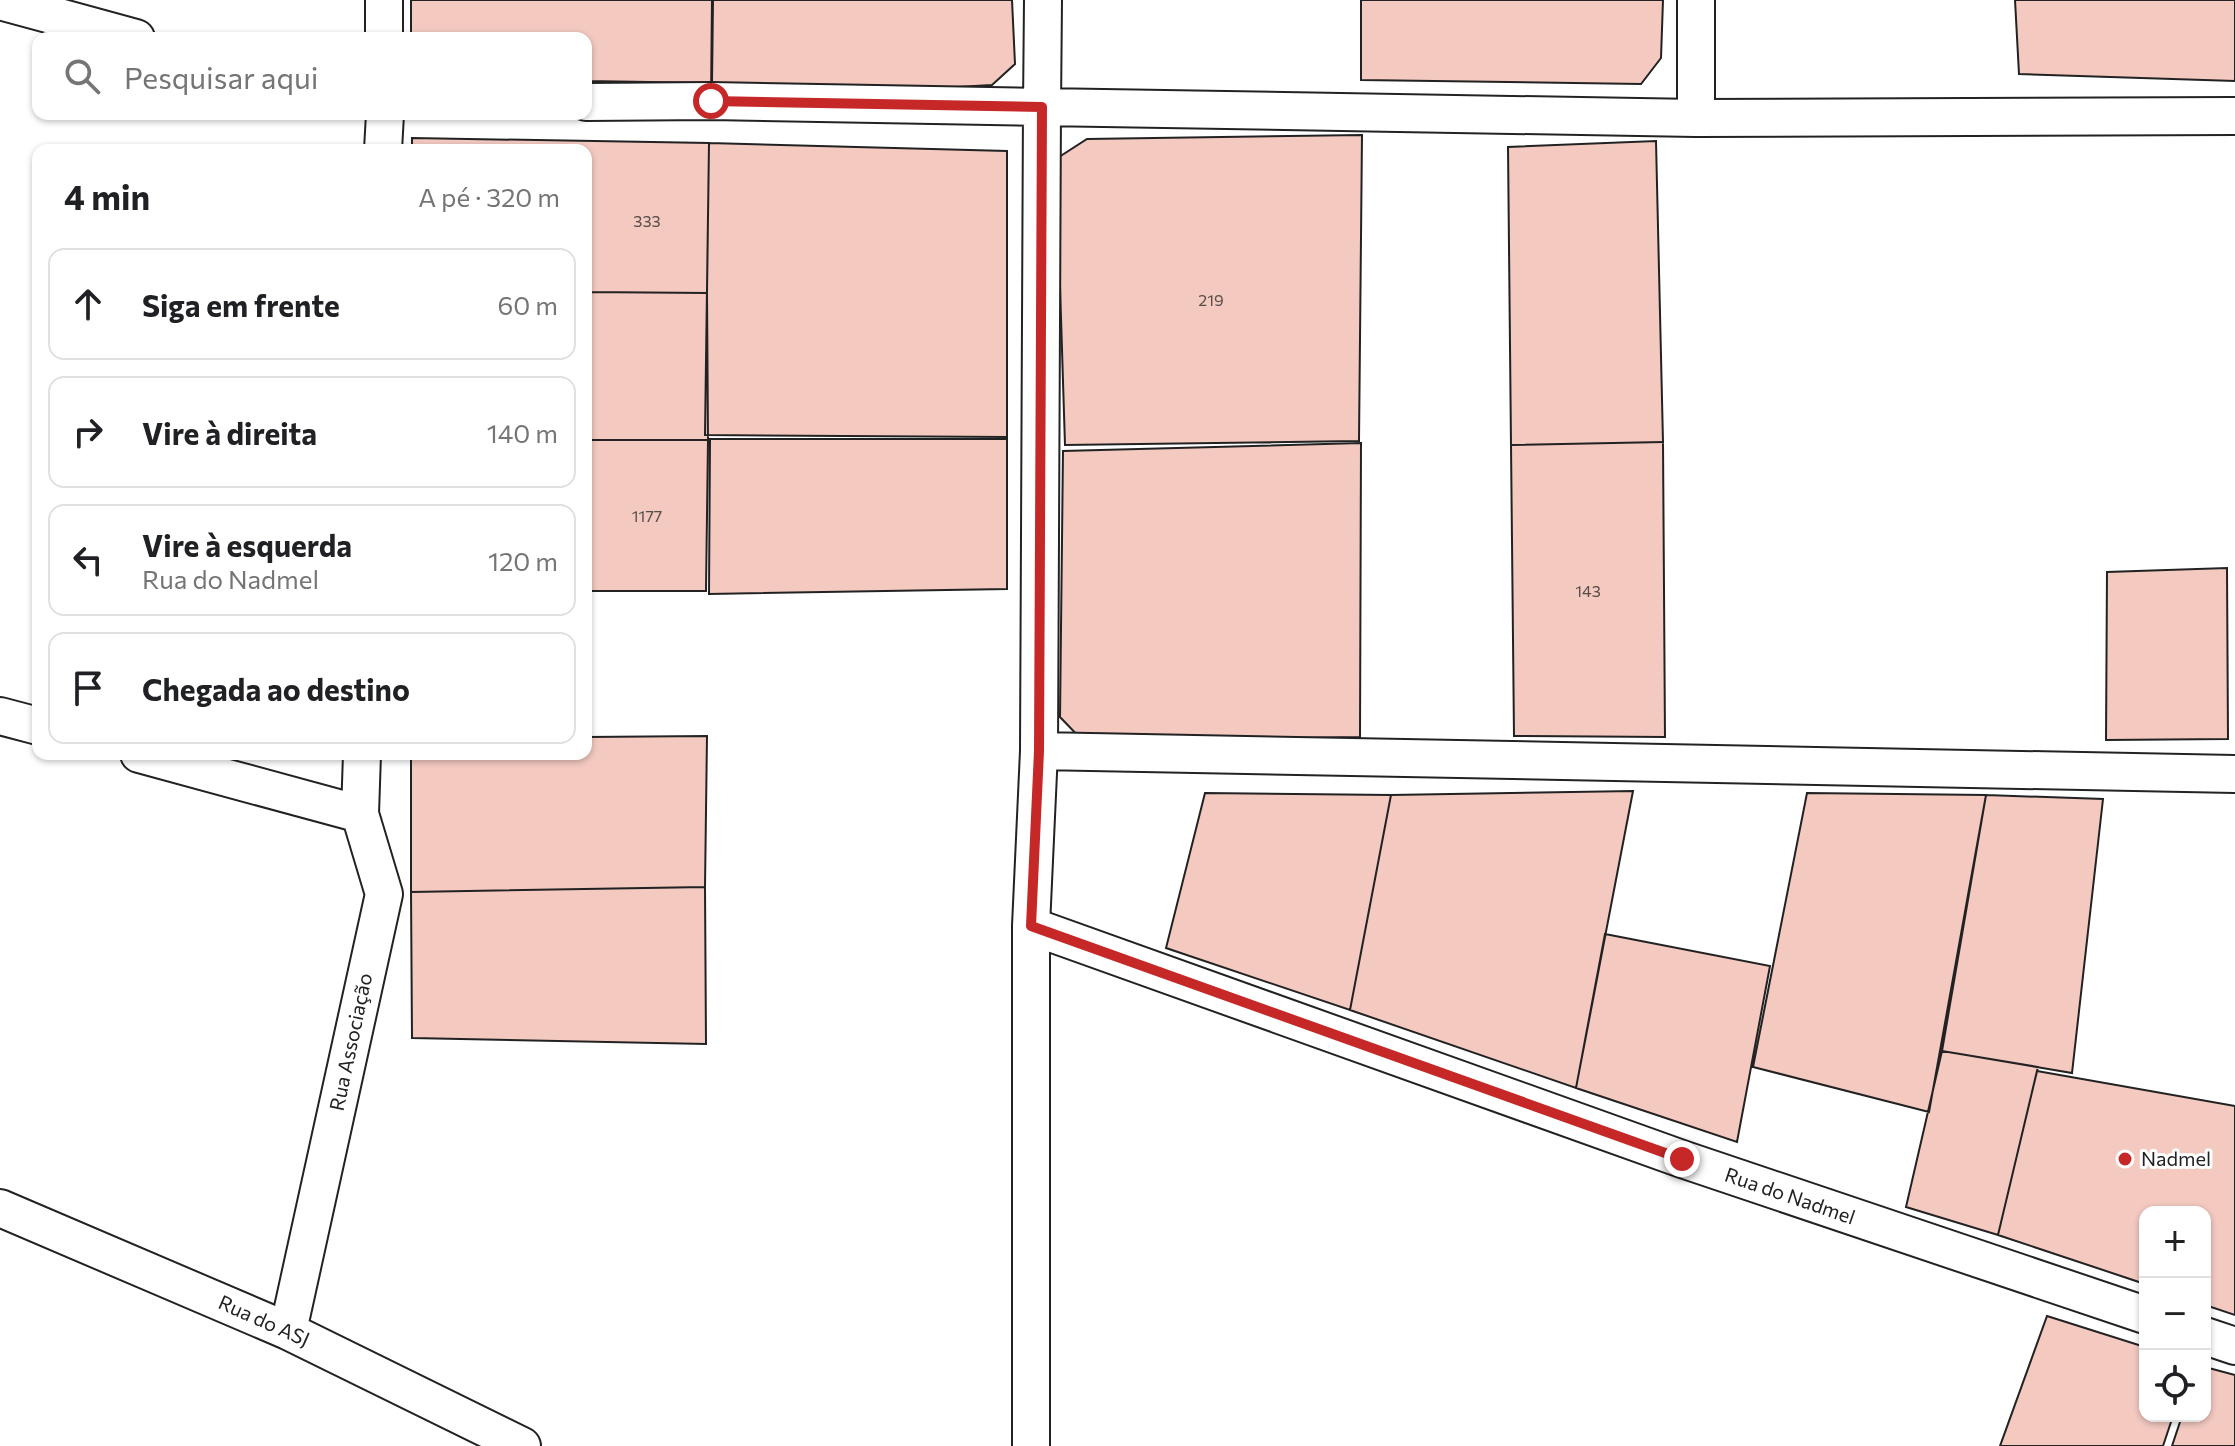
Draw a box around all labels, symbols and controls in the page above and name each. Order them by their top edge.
search box [32,32,592,120]
icon: search [60,54,104,98]
text: Pesquisar aqui [124,58,319,95]
route start [693,83,729,119]
text: 4 min [64,175,150,217]
text: A pé · 320 m [418,181,560,212]
house number: 333 [633,211,661,230]
icon: ahead [66,282,110,326]
text: Siga em frente [142,286,340,323]
text: 60 m [498,289,558,320]
house number: 219 [1198,290,1224,309]
icon: right [66,410,110,454]
text: Vire à direita [142,414,317,451]
text: 140 m [487,417,558,448]
house number: 1177 [632,506,662,525]
text: Vire à esquerda [142,526,352,563]
icon: left [66,538,110,582]
text: 120 m [488,545,558,576]
text: Rua do Nadmel [142,563,319,594]
house number: 143 [1575,581,1601,600]
icon: arrive [66,666,110,710]
text: Chegada ao destino [142,670,410,707]
street label: Rua Associação [324,971,376,1113]
route end [1664,1141,1700,1177]
place label: Nadmel [2141,1146,2211,1170]
marker: Nadmel [2116,1150,2134,1168]
street label: Rua do Nadmel [1722,1162,1859,1229]
map controls [2139,1206,2211,1422]
button: + [2139,1206,2211,1278]
button: − [2139,1278,2211,1350]
street label: Rua do ASJ [215,1289,314,1351]
button: locate [2139,1350,2211,1422]

